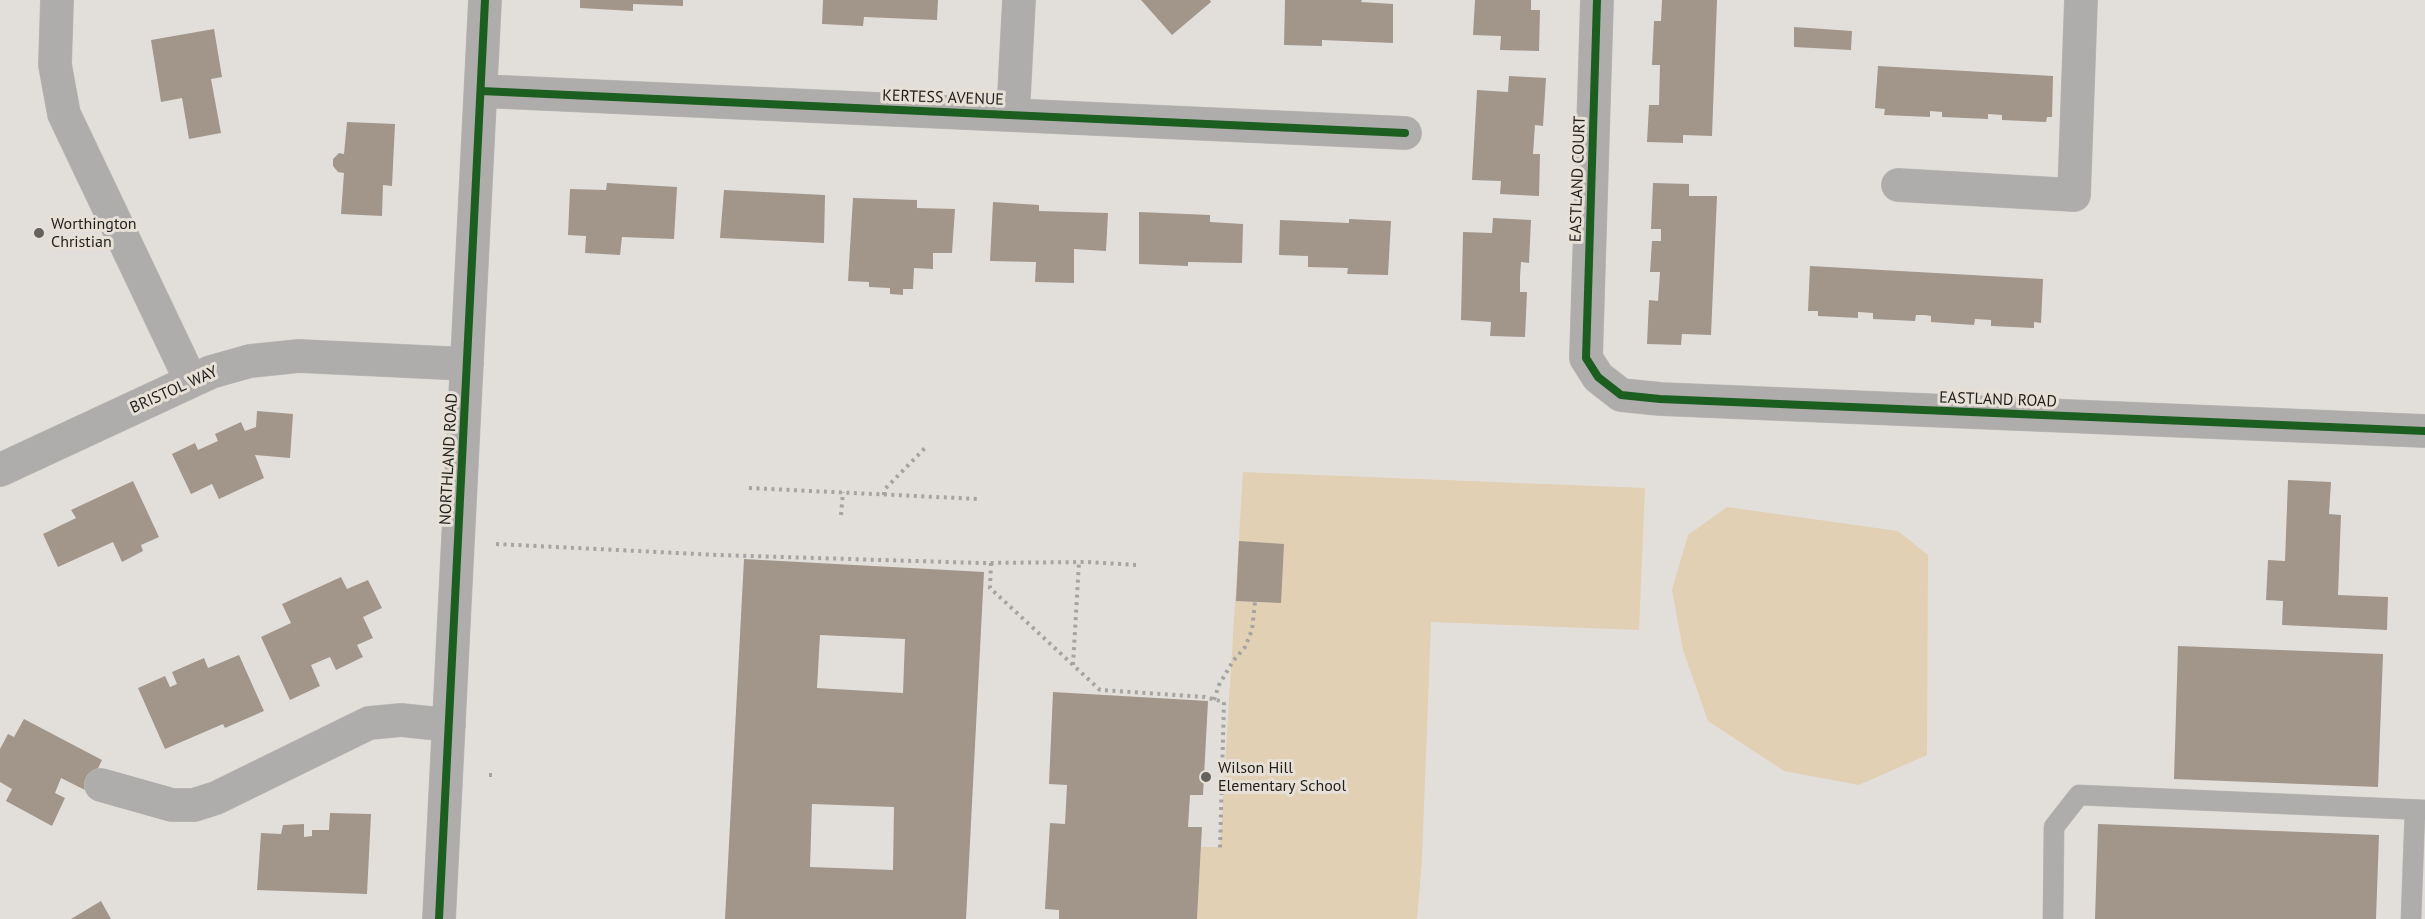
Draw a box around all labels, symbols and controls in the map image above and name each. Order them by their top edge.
street label: KERTESS AVENUE [882,86,1004,110]
street label: EASTLAND COURT [1566,116,1590,242]
place label: Worthington Christian [51,214,136,252]
marker: Worthington Christian [32,226,46,240]
street label: BRISTOL WAY [127,362,221,418]
street label: EASTLAND ROAD [1939,388,2057,412]
street label: NORTHLAND ROAD [436,392,462,526]
place label: Wilson Hill Elementary School [1218,758,1346,796]
marker: Wilson Hill Elementary School [1199,770,1213,784]

